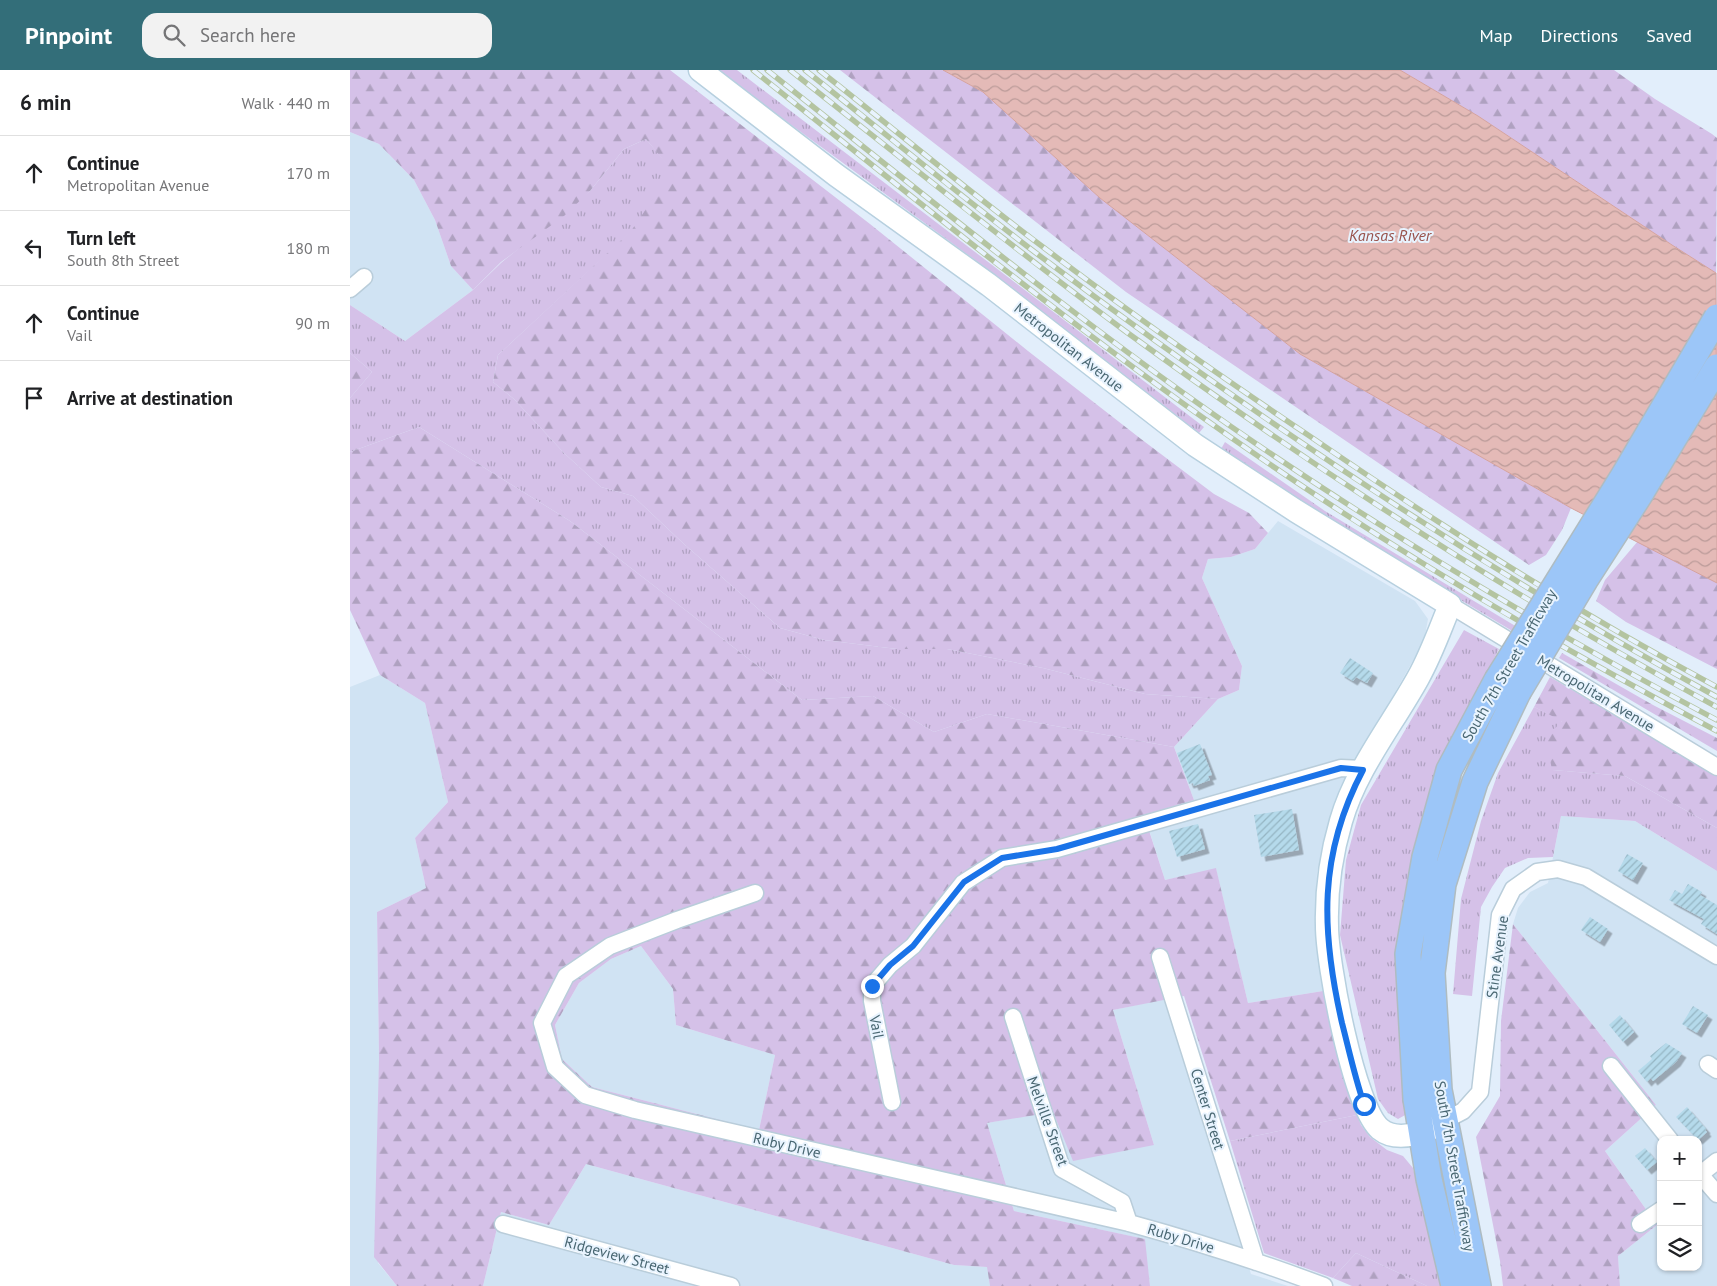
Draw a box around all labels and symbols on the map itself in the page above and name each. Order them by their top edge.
water label: Kansas River [1349,225,1433,245]
street label: Metropolitan Avenue [1011,298,1127,396]
street label: South 7th Street Trafficway [1458,585,1560,745]
street label: Metropolitan Avenue [1534,651,1658,735]
street label: Stine Avenue [1482,914,1512,1000]
route end [861,975,884,998]
street label: Vail [865,1013,889,1041]
street label: Center Street [1187,1066,1229,1152]
street label: Melville Street [1023,1074,1073,1168]
street label: South 7th Street Trafficway [1431,1079,1479,1253]
route start [1353,1093,1376,1116]
street label: Ruby Drive [751,1128,823,1162]
street label: Ruby Drive [1145,1219,1217,1257]
street label: Ridgeview Street [562,1232,672,1278]

